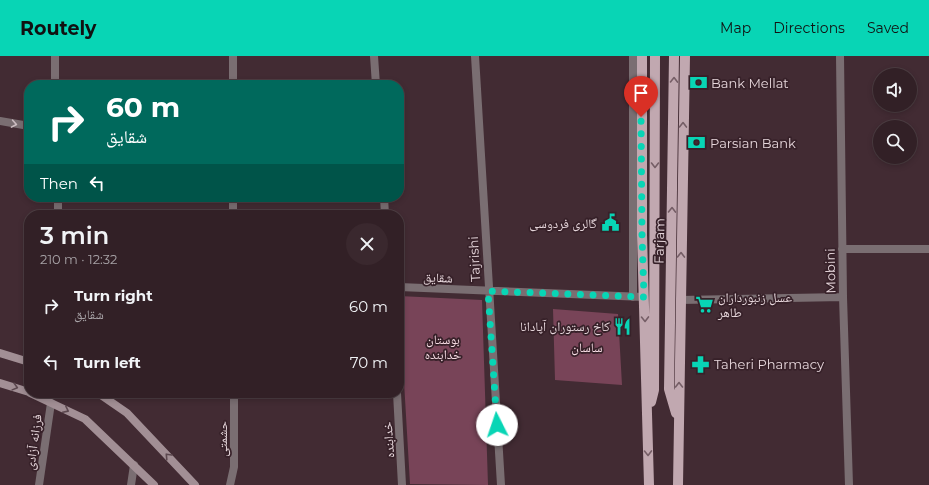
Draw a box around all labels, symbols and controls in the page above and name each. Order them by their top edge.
text: Routely [20,17,96,40]
text: Map [720,19,751,37]
text: Directions [773,19,845,37]
text: Saved [867,19,909,37]
map controls [873,68,917,164]
button: sound [873,68,917,112]
bank icon: Bank Mellat [688,73,708,93]
place label: Bank Mellat [711,75,789,91]
pin [624,76,658,117]
one-way arrow [670,77,678,83]
icon: arrive [630,82,652,104]
text: 60 m [106,90,180,124]
icon: right [40,96,92,148]
one-way arrow [11,119,18,128]
button: search [873,120,917,164]
one-way arrow [679,122,687,128]
text: شقایق [106,126,147,148]
bank icon: Parsian Bank [687,133,707,153]
place label: Parsian Bank [710,135,796,151]
one-way arrow [651,162,659,168]
icon: left [86,172,108,194]
text: Then [40,174,78,193]
one-way arrow [668,207,676,213]
public building icon: گالری فردوسی [600,213,620,233]
place label: گالری فردوسی [529,215,598,232]
street label: Farjam [651,218,667,264]
text: 3 min [40,221,109,250]
button: close [346,223,388,265]
street label: Tajrishi [465,236,483,282]
street label: Mobini [822,248,838,294]
text: 210 m · 12:32 [40,251,117,267]
one-way arrow [677,252,685,258]
street label: شقایق [423,268,453,287]
text: Turn right [74,286,153,305]
place label: عسل زنبورداران طاهر [717,289,792,321]
supermarket icon: عسل زنبورداران طاهر [695,294,715,314]
icon: right [40,295,62,317]
text: 60 m [349,297,388,316]
text: شقایق [74,306,104,322]
restaurant icon: کاخ رستوران آپادانا [613,316,633,336]
one-way arrow [641,316,649,322]
place label: کاخ رستوران آپادانا [520,318,611,336]
park label: بوستان خدابنده [425,331,461,362]
park label: ساسان [571,339,603,356]
icon: left [40,351,62,373]
text: Turn left [74,353,141,372]
text: 70 m [350,353,388,372]
pharmacy icon: Taheri Pharmacy [691,354,711,374]
place label: Taheri Pharmacy [714,356,825,372]
one-way arrow [11,382,18,391]
one-way arrow [675,382,684,388]
position arrow [476,404,518,446]
one-way arrow [61,405,69,413]
street label: فرزانه آزادی [21,413,46,471]
street label: حشمتی [214,421,231,457]
street label: خدابنده [379,421,398,459]
one-way arrow [644,450,652,456]
one-way arrow [166,454,173,461]

